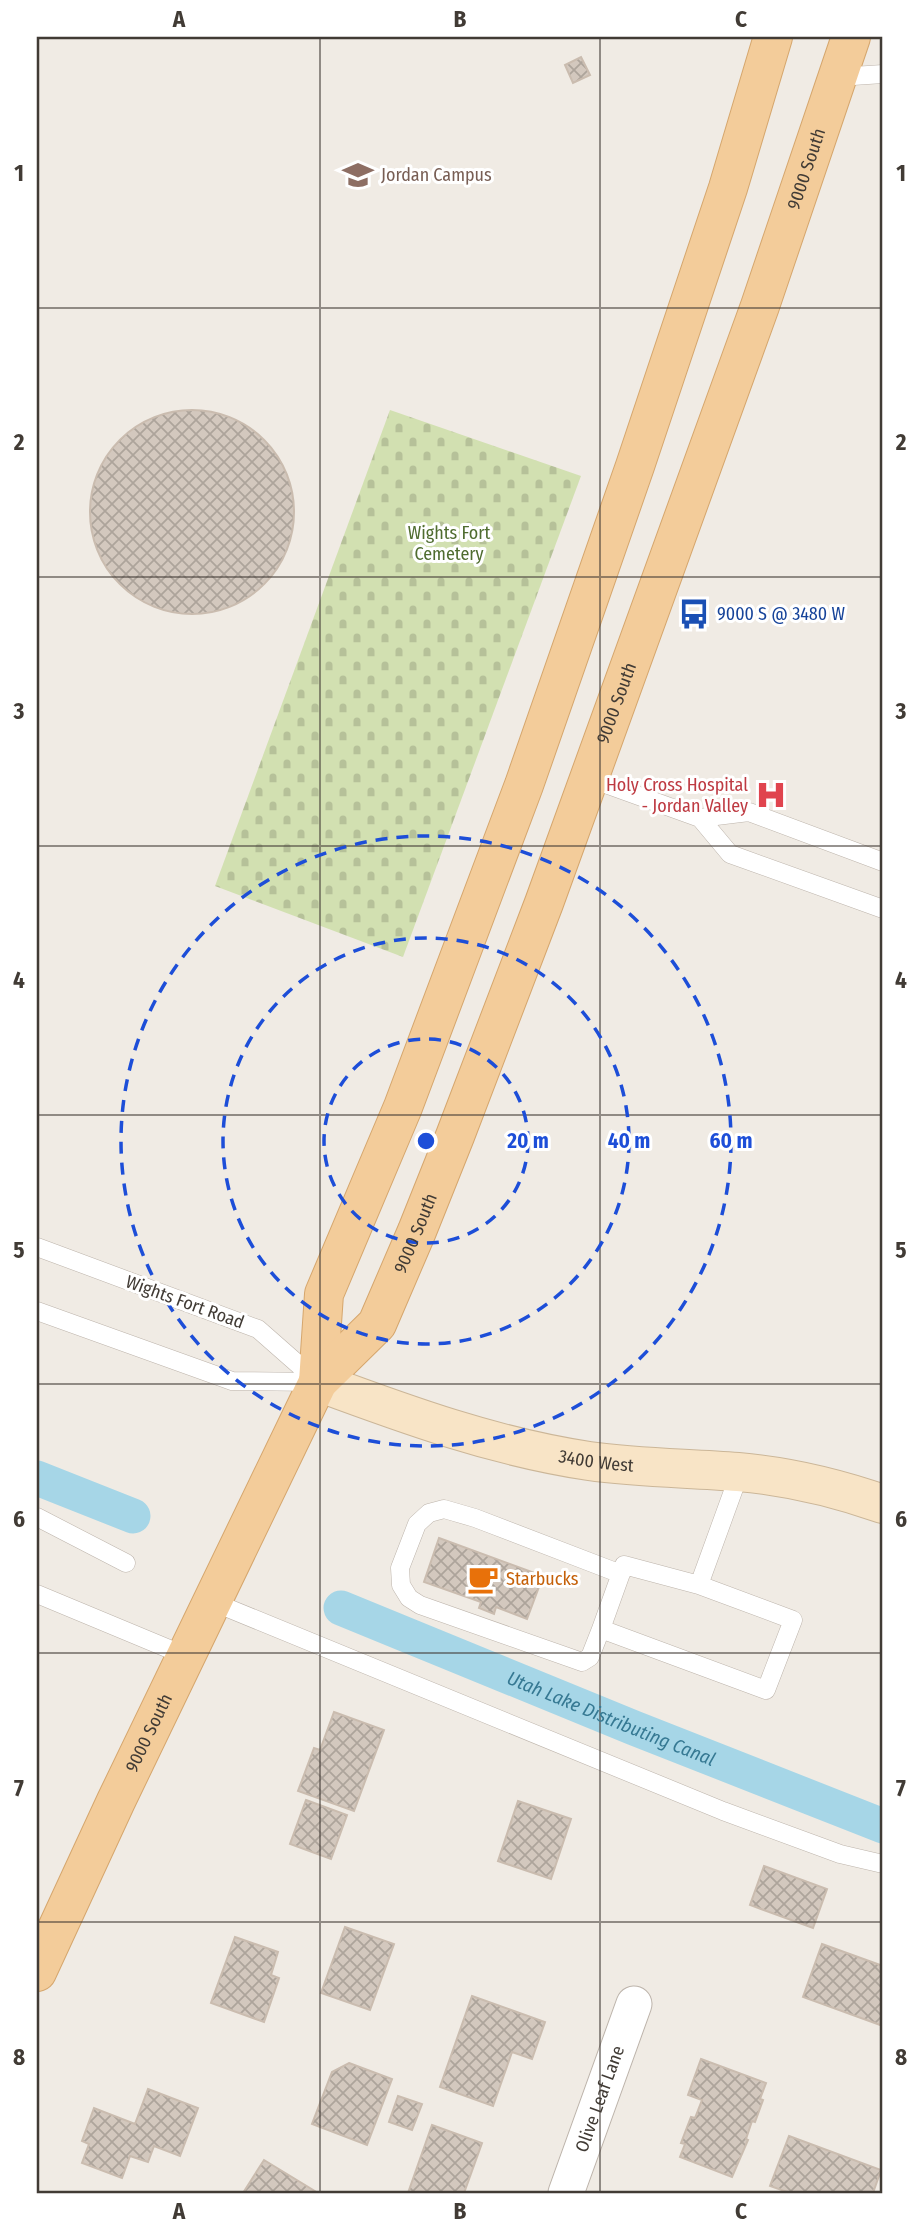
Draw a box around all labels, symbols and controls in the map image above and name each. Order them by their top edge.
text: A [172,5,186,33]
text: B [454,5,467,33]
text: C [735,5,747,33]
street label: 9000 South [782,125,830,212]
school or university icon: Jordan Campus [341,158,375,192]
text: 1 [14,159,24,187]
text: 1 [896,159,906,187]
place label: Jordan Campus [381,164,492,186]
text: 2 [13,428,25,456]
text: 2 [895,428,907,456]
park label: Wights Fort Cemetery [408,522,490,565]
bus stop icon: 9000 S @ 3480 W [677,597,711,631]
place label: 9000 S @ 3480 W [717,603,845,625]
street label: 9000 South [592,660,641,746]
text: 3 [13,697,25,725]
text: 3 [895,697,907,725]
place label: Holy Cross Hospital - Jordan Valley [606,774,748,817]
hospital icon: Holy Cross Hospital - Jordan Valley [754,778,788,812]
text: 4 [13,966,25,994]
text: 4 [895,966,907,994]
text: 20 m [506,1128,549,1154]
text: 40 m [608,1128,650,1154]
text: 60 m [710,1128,752,1154]
centre of rings [414,1129,438,1153]
street label: 9000 South [389,1190,442,1276]
text: 5 [13,1236,25,1264]
text: 5 [895,1236,907,1264]
street label: Wights Fort Road [123,1270,247,1334]
street label: 3400 West [557,1445,635,1477]
text: 6 [13,1505,25,1533]
text: 6 [895,1505,907,1533]
cafe icon: Starbucks [466,1562,500,1596]
place label: Starbucks [506,1568,579,1590]
water label: Utah Lake Distributing Canal [504,1666,719,1771]
street label: 9000 South [121,1690,177,1776]
text: 7 [14,1774,24,1802]
text: 7 [896,1774,906,1802]
text: 8 [13,2043,25,2071]
street label: Olive Leaf Lane [571,2043,629,2155]
text: 8 [895,2043,907,2071]
text: A [172,2197,186,2225]
text: B [454,2197,467,2225]
text: C [735,2197,747,2225]

